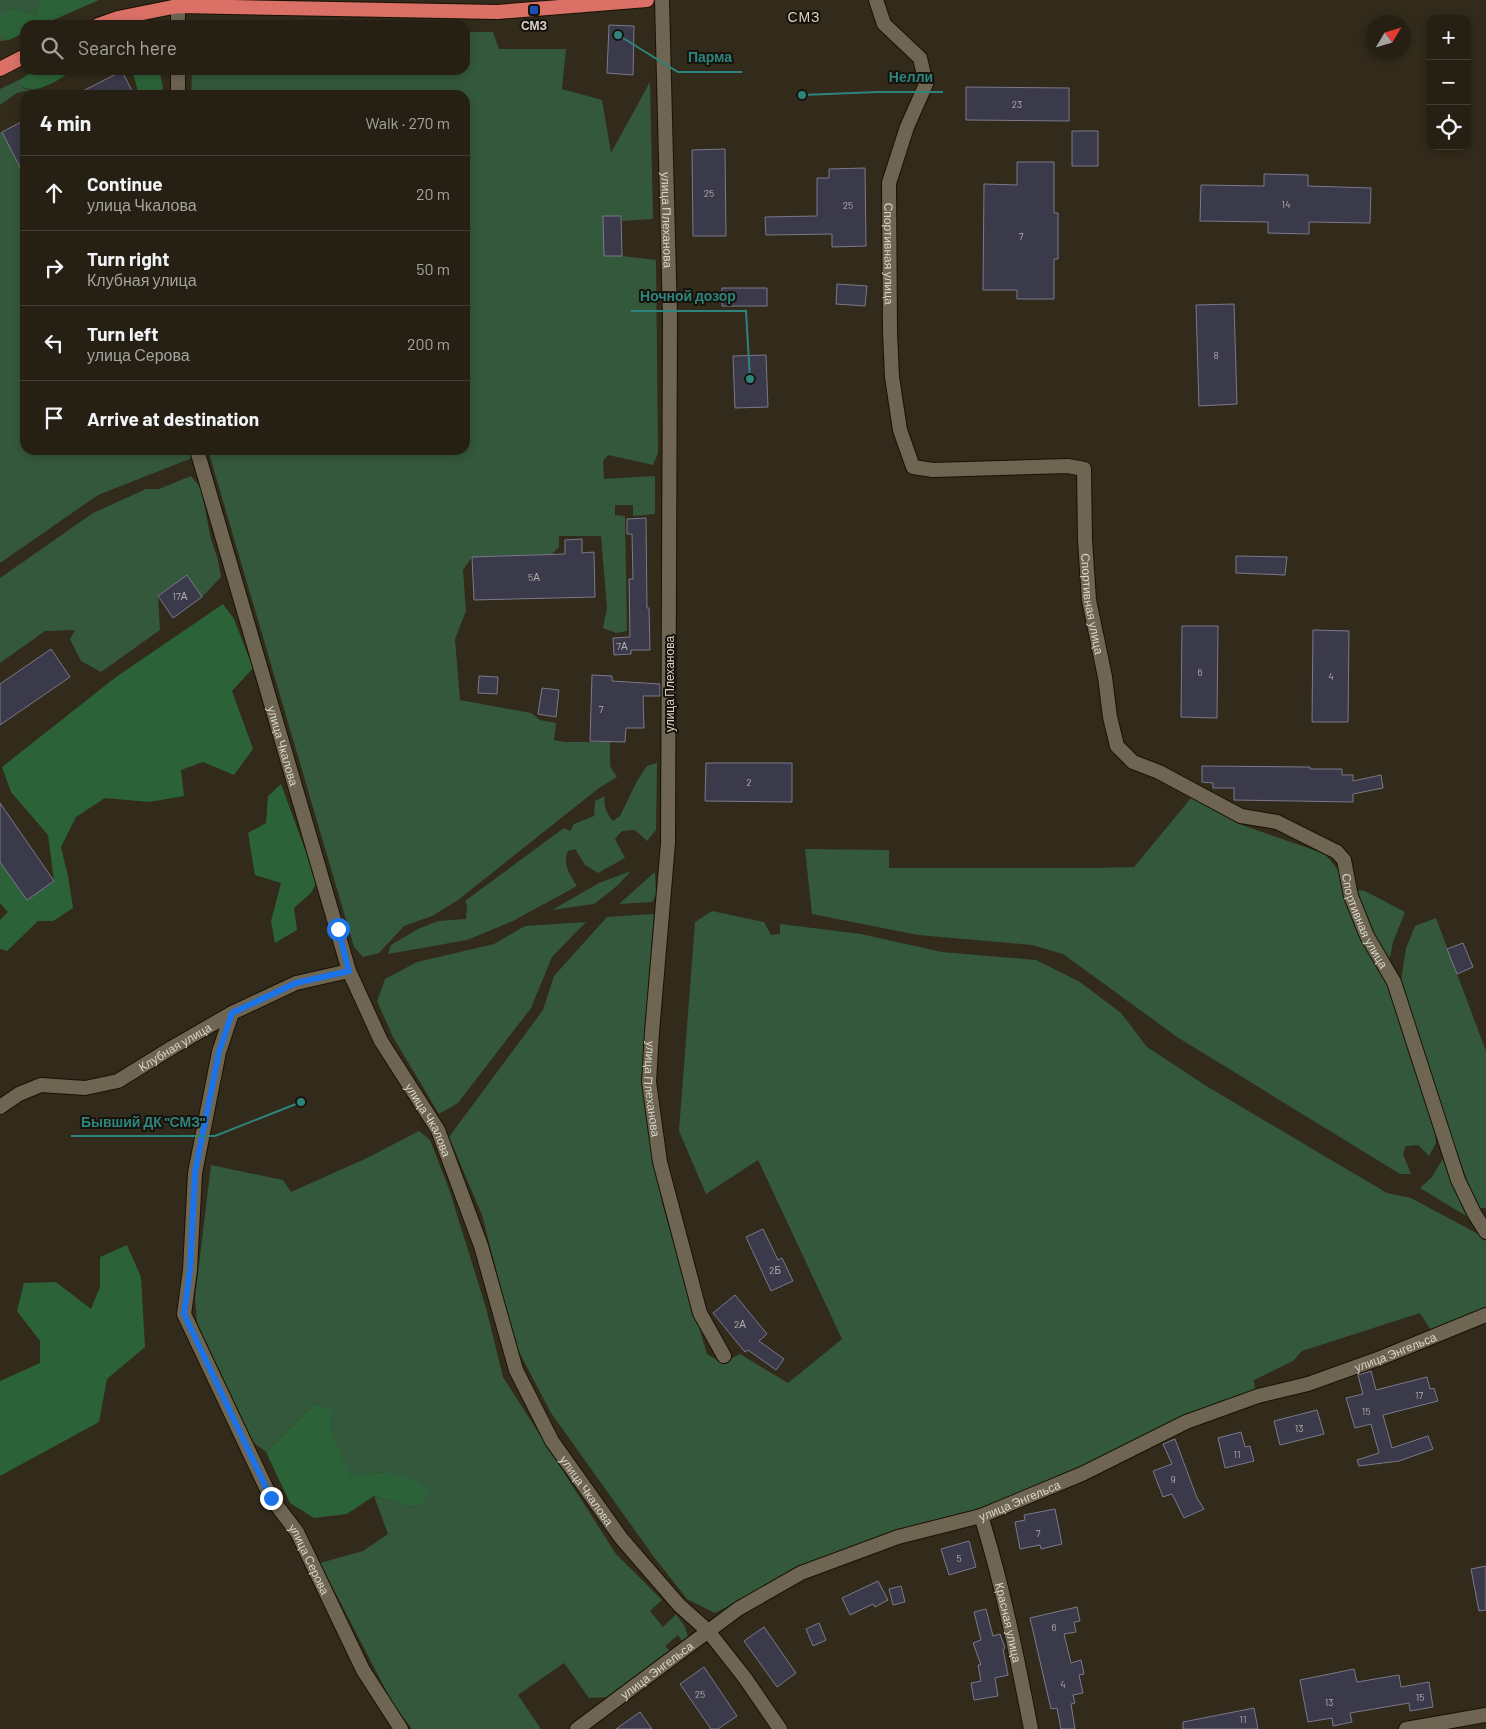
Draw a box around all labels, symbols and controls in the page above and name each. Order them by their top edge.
marker: СМЗ [528,4,540,16]
district label: СМЗ [787,8,821,25]
north arrow [1366,15,1411,60]
map controls [1426,15,1471,150]
button: + [1426,15,1471,60]
place label: СМЗ [521,18,547,32]
search box [20,20,470,75]
icon: search [38,34,66,62]
text: Search here [78,36,177,59]
callout: Парма [678,43,742,72]
text: Парма [688,48,732,65]
button: − [1426,60,1471,105]
callout: Нелли [878,63,943,92]
text: Нелли [889,68,933,85]
house number: 23 [1012,98,1022,110]
button: locate [1426,105,1471,150]
text: 4 min [40,110,91,135]
text: Walk · 270 m [365,113,450,132]
text: Continue [87,172,163,195]
street label: улица Плеханова [658,172,676,269]
icon: ahead [40,179,68,207]
text: 20 m [416,184,450,203]
house number: 25 [704,187,714,199]
text: улица Чкалова [87,195,197,214]
house number: 14 [1281,198,1291,210]
house number: 25 [843,199,853,211]
street label: Спортивная улица [881,203,897,305]
house number: 7 [1019,230,1024,242]
text: Turn right [87,247,169,270]
icon: right [40,254,68,282]
text: 50 m [416,259,450,278]
text: Клубная улица [87,270,197,289]
callout: Ночной дозор [631,282,746,311]
text: Ночной дозор [640,287,736,304]
text: Turn left [87,322,158,345]
icon: left [40,329,68,357]
text: 200 m [407,334,450,353]
text: улица Серова [87,345,190,364]
house number: 8 [1213,349,1219,361]
icon: arrive [40,404,68,432]
text: Arrive at destination [87,407,259,430]
street label: Спортивная улица [1079,553,1107,656]
house number: 5А [528,571,540,583]
house number: 17А [173,590,188,602]
street label: улица Плеханова [662,636,677,732]
house number: 7А [616,640,628,652]
house number: 6 [1197,666,1203,678]
house number: 4 [1328,670,1334,682]
house number: 7 [599,703,604,715]
street label: улица Чкалова [264,704,302,787]
house number: 2 [746,776,752,788]
street label: Спортивная улица [1340,872,1391,971]
route start [327,918,350,941]
street label: Клубная улица [136,1019,214,1074]
street label: улица Плеханова [642,1041,664,1138]
street label: улица Чкалова [402,1080,454,1159]
callout: Бывший ДК "СМЗ" [71,1107,215,1136]
text: Бывший ДК "СМЗ" [81,1113,205,1130]
house number: 2Б [769,1264,781,1276]
house number: 2А [734,1318,746,1330]
street label: улица Энгельса [1352,1329,1438,1375]
house number: 17 [1415,1389,1423,1401]
house number: 15 [1362,1405,1370,1417]
house number: 13 [1295,1422,1303,1434]
house number: 11 [1233,1448,1241,1460]
street label: улица Чкалова [557,1453,617,1528]
house number: 9 [1170,1473,1176,1485]
street label: улица Энгельса [976,1477,1063,1524]
route end [260,1487,283,1510]
street label: улица Серова [285,1521,333,1597]
house number: 7 [1036,1527,1041,1539]
house number: 5 [956,1552,962,1564]
street label: Красная улица [993,1581,1025,1664]
house number: 6 [1051,1621,1057,1633]
street label: улица Энгельса [617,1638,696,1702]
house number: 4 [1060,1678,1066,1690]
house number: 25 [695,1688,705,1700]
house number: 15 [1416,1691,1424,1703]
house number: 13 [1325,1696,1333,1708]
house number: 11 [1239,1713,1247,1725]

